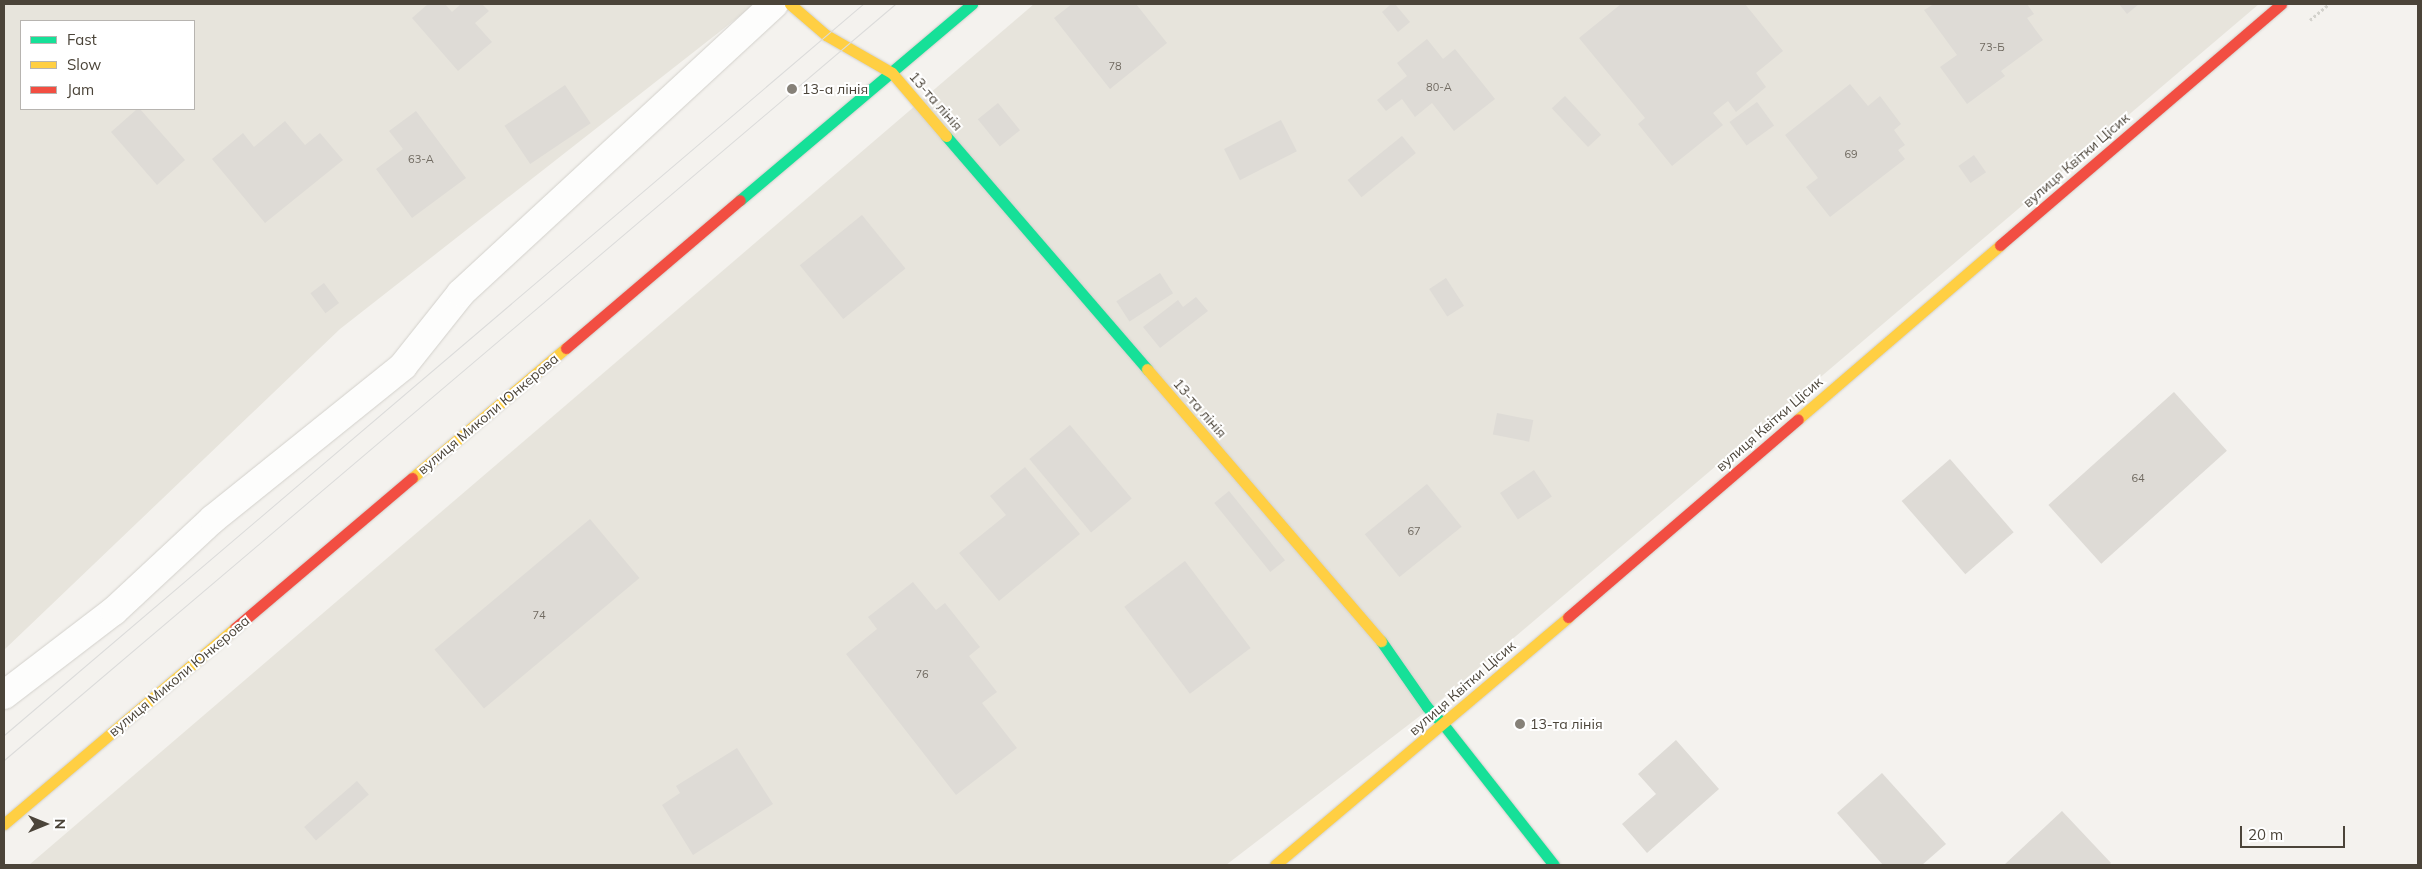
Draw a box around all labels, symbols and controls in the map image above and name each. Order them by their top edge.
legend [20,20,195,110]
text: Fast [67,30,97,49]
house number: 73-Б [1979,40,2005,54]
text: Slow [67,55,101,74]
house number: 78 [1108,59,1122,73]
street label: 13-та лінія [906,68,966,134]
text: Jam [67,80,94,99]
house number: 80-А [1426,80,1452,94]
place label: 13-а лінія [802,81,868,97]
marker: 13-а лінія [786,83,798,95]
street label: вулиця Квітки Цісик [2019,109,2133,211]
house number: 69 [1844,147,1858,161]
house number: 63-А [408,152,434,166]
street label: вулиця Миколи Юнкерова [414,350,562,478]
street label: вулиця Квітки Цісик [1712,373,1826,475]
street label: 13-та лінія [1170,375,1230,441]
house number: 64 [2131,471,2145,485]
house number: 67 [1407,524,1421,538]
house number: 74 [532,608,546,622]
street label: вулиця Миколи Юнкерова [105,612,253,740]
street label: вулиця Квітки Цісик [1405,637,1519,739]
house number: 76 [915,667,929,681]
place label: 13-та лінія [1530,716,1603,732]
marker: 13-та лінія [1514,718,1526,730]
north arrow [20,799,70,849]
scale bar [2242,816,2347,848]
text: N [51,819,69,829]
text: 20 m [2248,825,2283,844]

